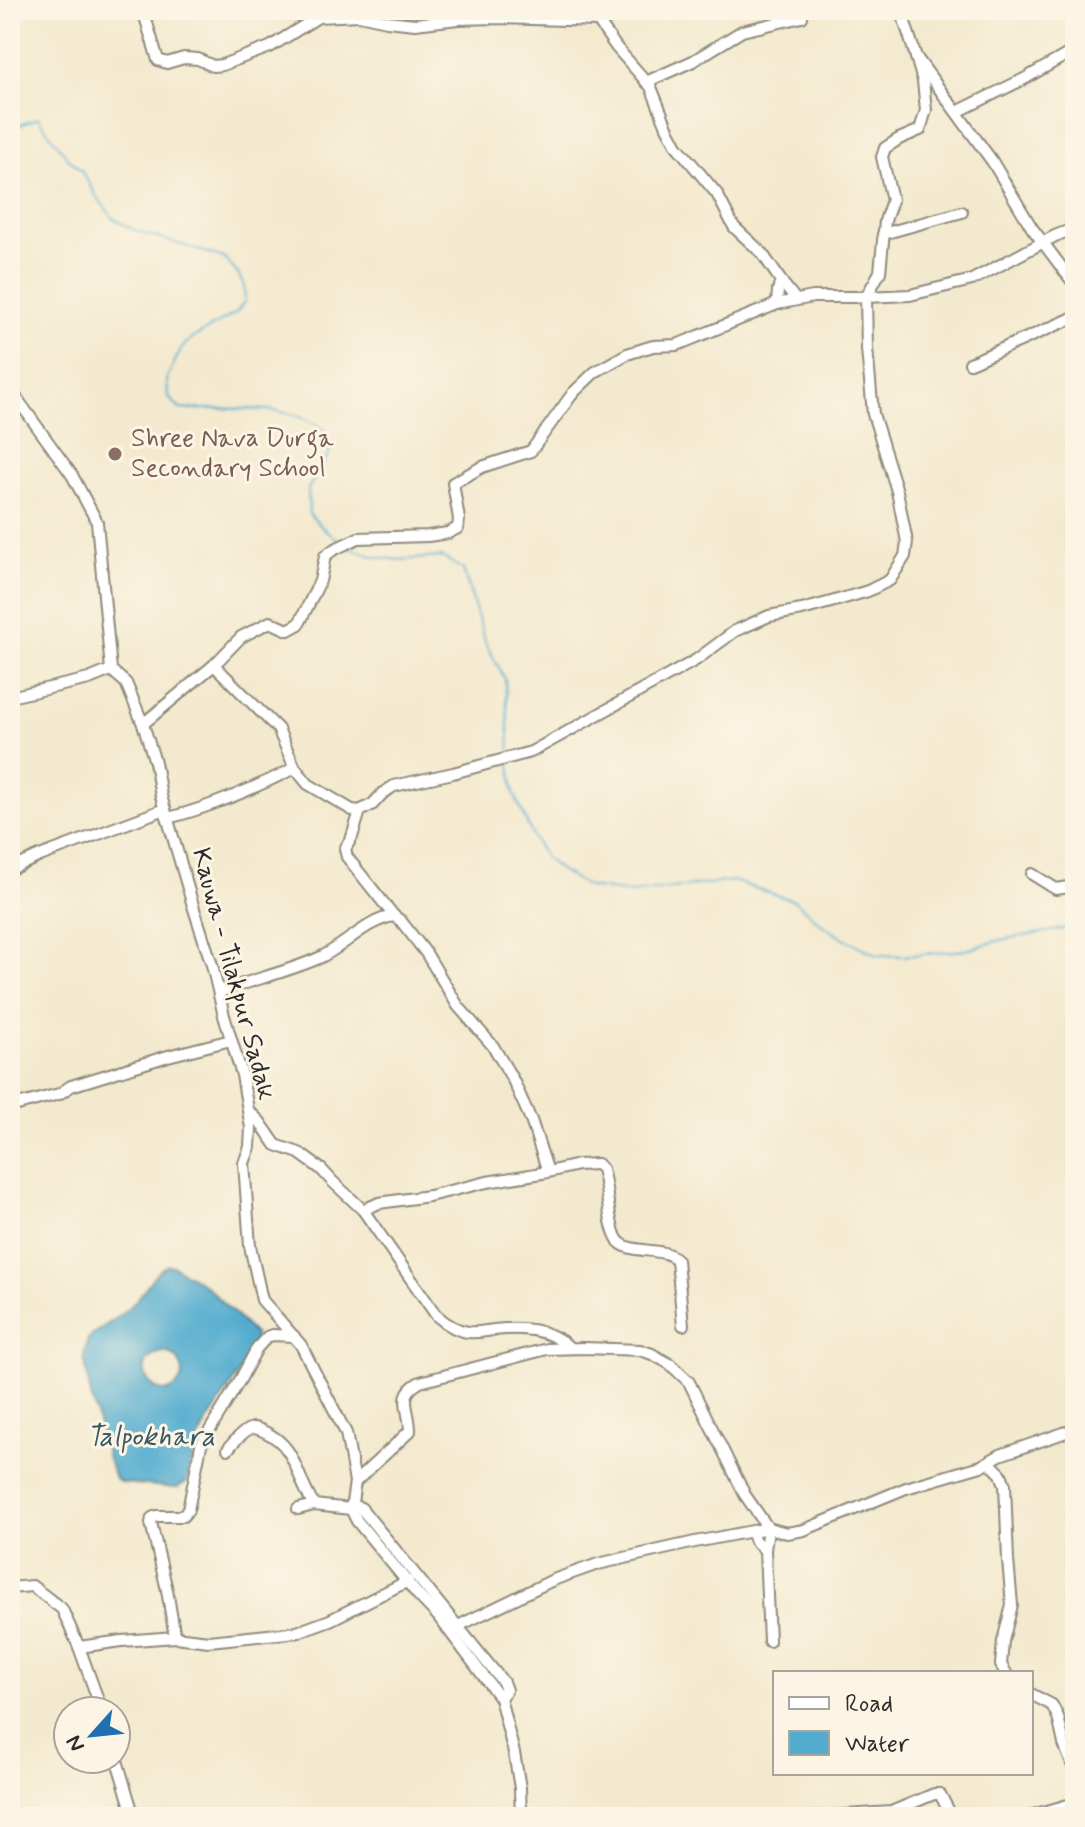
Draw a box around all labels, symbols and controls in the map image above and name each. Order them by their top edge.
place label: Shree Nava Durga Secondary School [131,422,334,486]
marker: Shree Nava Durga Secondary School [106,445,124,463]
street label: Kauwa - Tilakpur Sadak [183,844,283,1104]
water label: Talpokhara [87,1419,215,1456]
legend [773,1671,1033,1775]
text: Road [845,1689,893,1720]
north arrow [52,1695,132,1775]
text: Water [845,1729,910,1760]
text: N [60,1730,92,1756]

